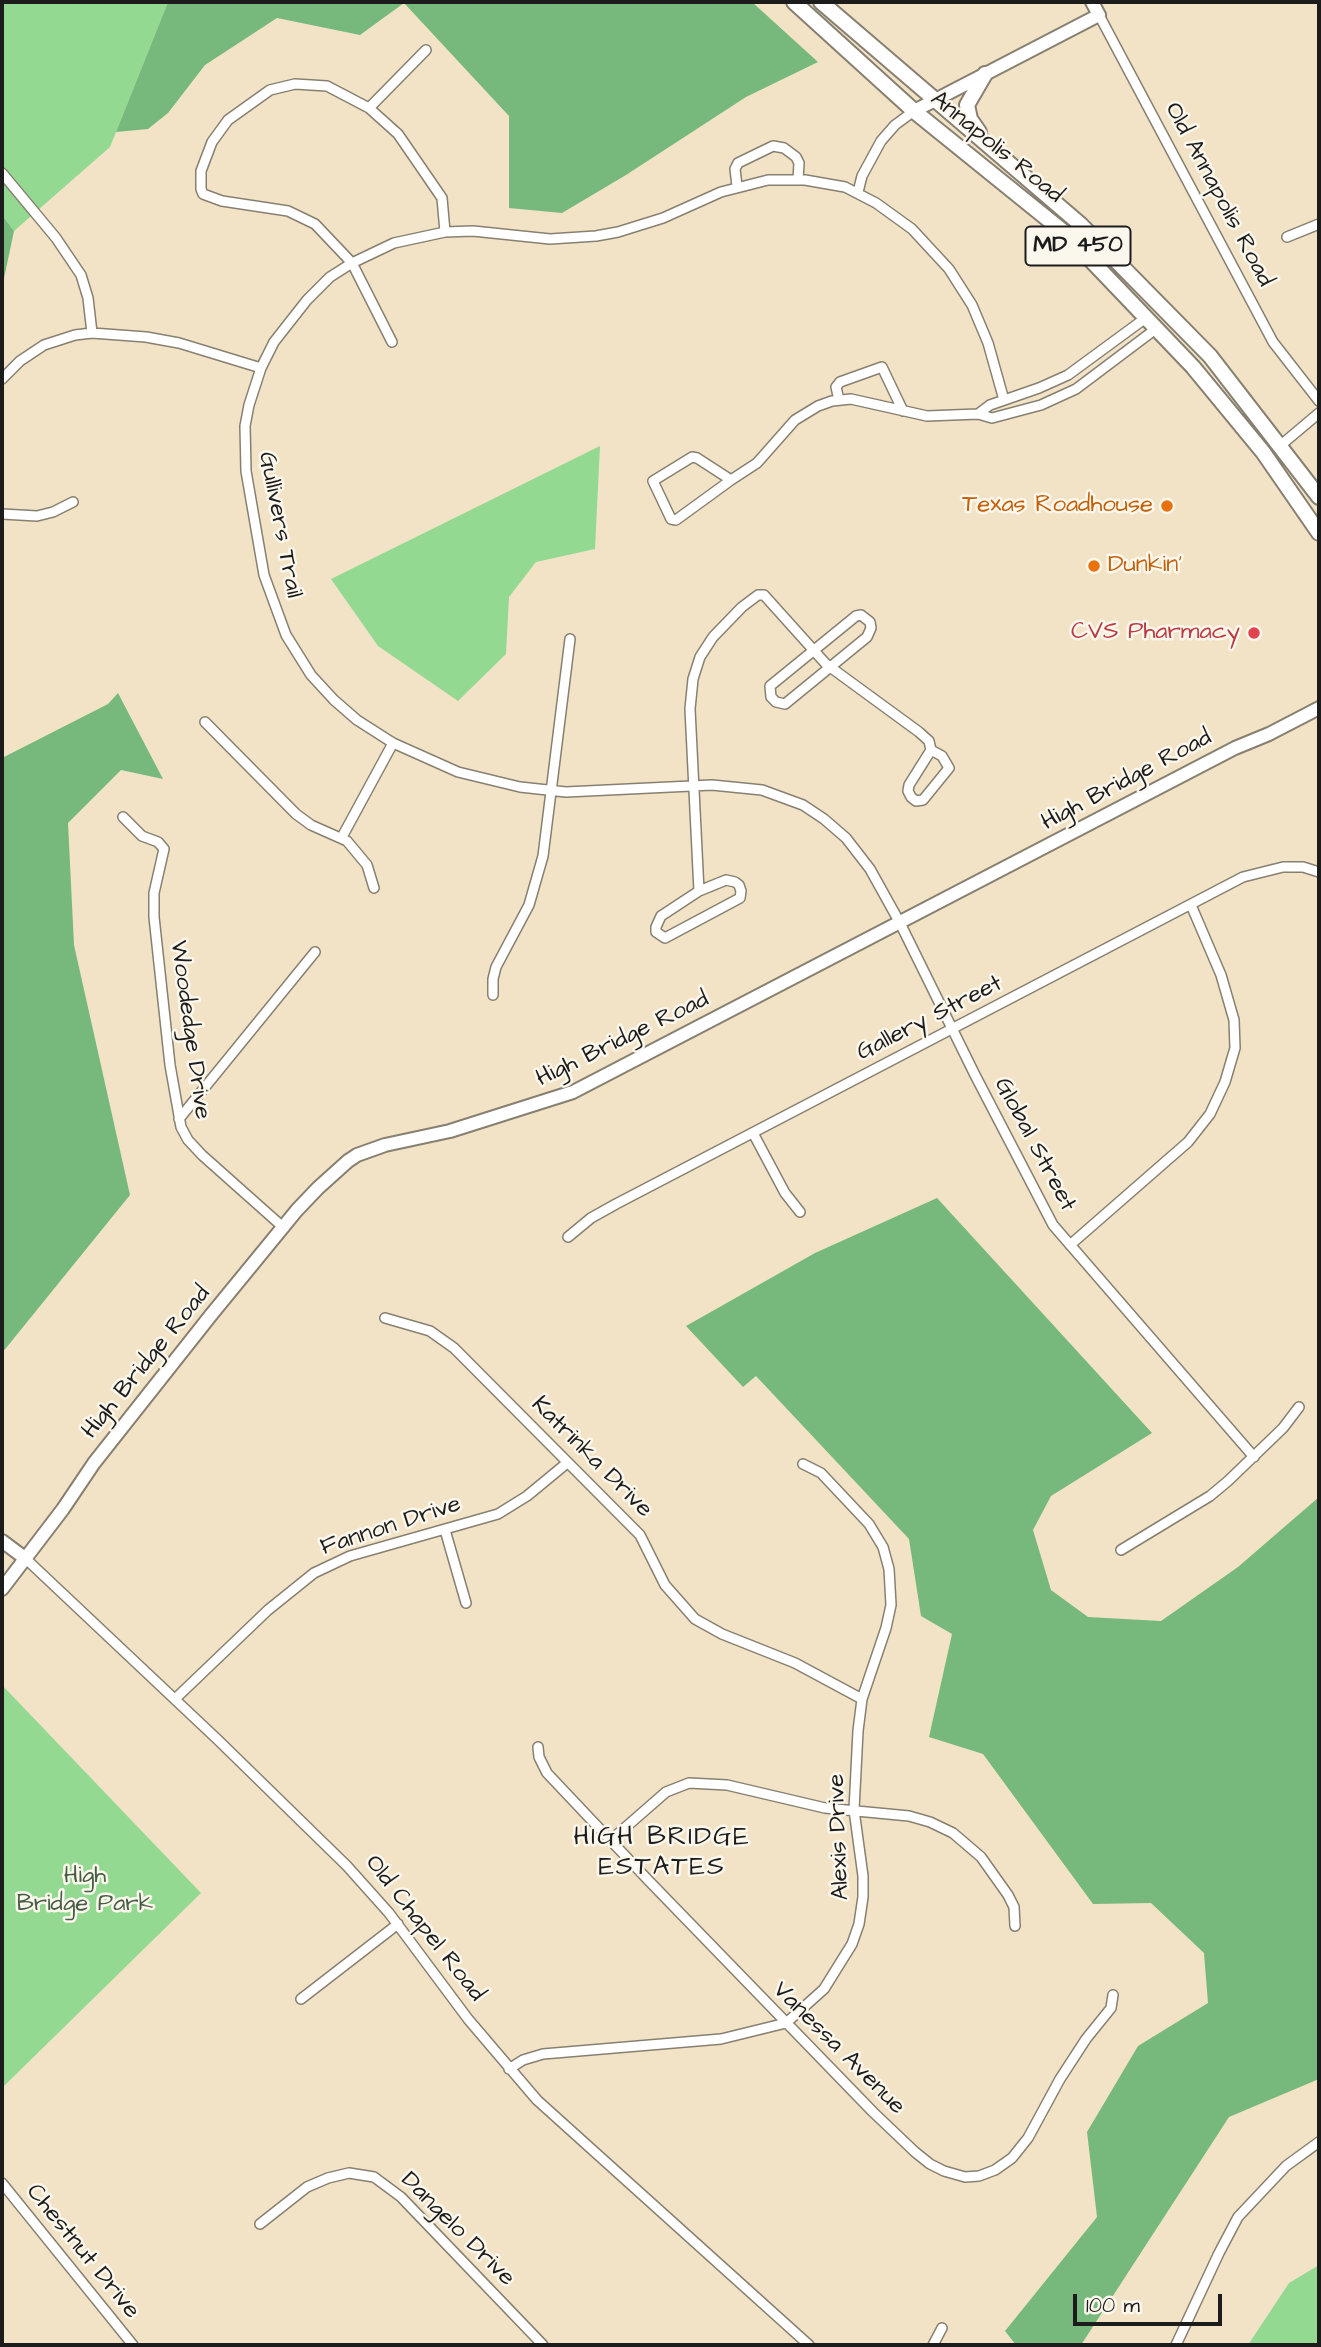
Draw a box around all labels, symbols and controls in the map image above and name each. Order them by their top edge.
street label: Annapolis Road [924,86,1068,210]
street label: Old Annapolis Road [1157,98,1279,292]
road number: MD 450 [1026,227,1130,266]
street label: Gullivers Trail [251,450,307,600]
place label: Texas Roadhouse [962,492,1153,520]
marker: Texas Roadhouse [1159,498,1175,514]
place label: Dunkin' [1108,552,1182,580]
marker: Dunkin' [1086,558,1102,574]
place label: CVS Pharmacy [1071,619,1240,647]
marker: CVS Pharmacy [1246,625,1262,641]
street label: High Bridge Road [1037,724,1217,838]
street label: Woodedge Drive [162,939,216,1121]
street label: Gallery Street [852,970,1008,1068]
street label: High Bridge Road [532,986,714,1094]
street label: Global Street [987,1073,1081,1217]
street label: High Bridge Road [77,1281,217,1445]
street label: Katrinka Drive [524,1391,658,1525]
street label: Fannon Drive [317,1491,465,1563]
street label: Alexis Drive [823,1773,857,1901]
district label: HIGH BRIDGE ESTATES [575,1823,749,1884]
street label: Old Chapel Road [358,1850,490,2008]
park label: High Bridge Park [17,1863,153,1919]
street label: Vanessa Avenue [766,1977,910,2121]
street label: Dangelo Drive [394,2167,520,2293]
street label: Chestnut Drive [19,2179,145,2325]
scale bar [1076,2280,1225,2324]
text: 100 m [1086,2291,1140,2320]

